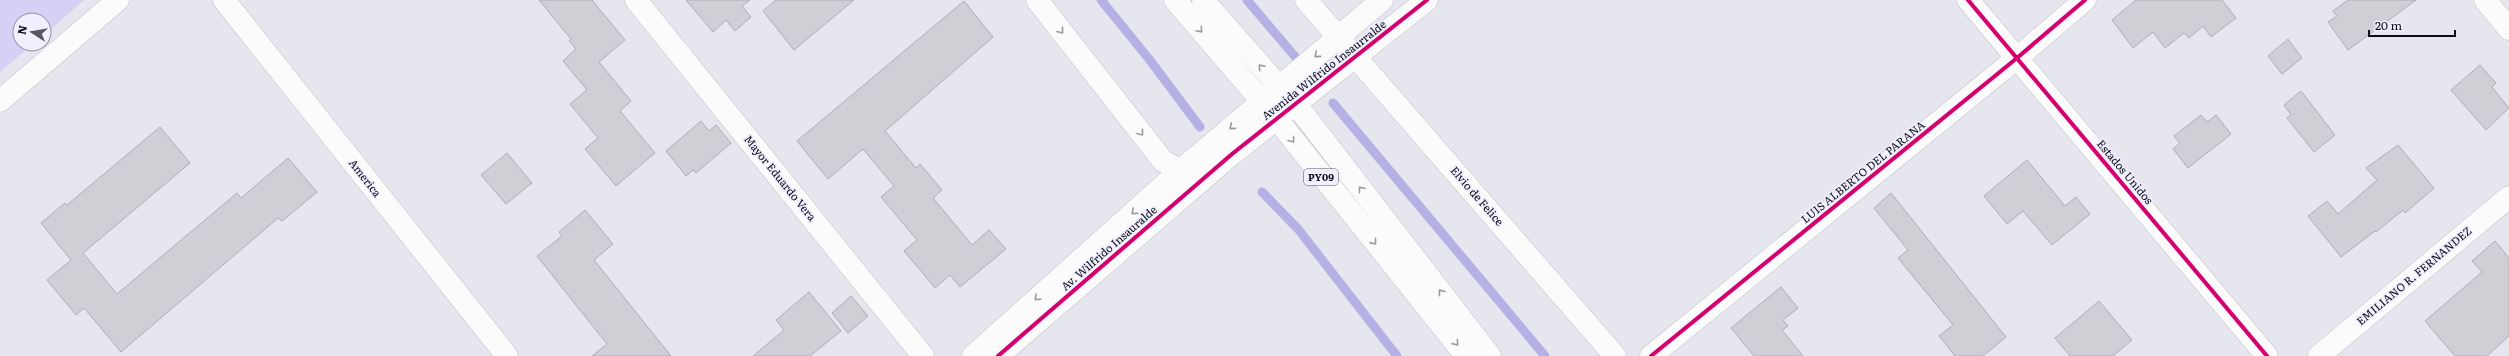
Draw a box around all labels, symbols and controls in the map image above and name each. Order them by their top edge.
north arrow [12,12,52,52]
scale bar [2369,12,2455,38]
street label: Avenida Wilfrido Insaurralde [1258,15,1389,123]
text: 20 m [2375,16,2402,34]
text: N [12,24,30,36]
one-way arrow [1196,25,1203,32]
one-way arrow [1056,26,1063,33]
one-way arrow [1314,51,1322,58]
one-way arrow [1259,64,1266,71]
street label: LUIS ALBERTO DEL PARANA [1797,116,1928,226]
one-way arrow [1229,122,1237,129]
one-way arrow [1136,129,1143,136]
street label: Mayor Eduardo Vera [741,131,821,224]
one-way arrow [1287,136,1294,143]
street label: Estados Unidos [2094,136,2158,207]
street label: America [346,155,386,200]
street label: Elvio de Felice [1447,162,1508,229]
road number: PY09 [1304,169,1338,185]
one-way arrow [1358,186,1366,193]
street label: Av. Wilfrido Insauralde [1057,201,1160,293]
one-way arrow [1131,207,1139,214]
street label: EMILIANO R. FERNANDEZ [2352,222,2474,328]
one-way arrow [1369,237,1376,244]
one-way arrow [1438,289,1445,296]
one-way arrow [1034,294,1042,301]
one-way arrow [1451,338,1458,345]

